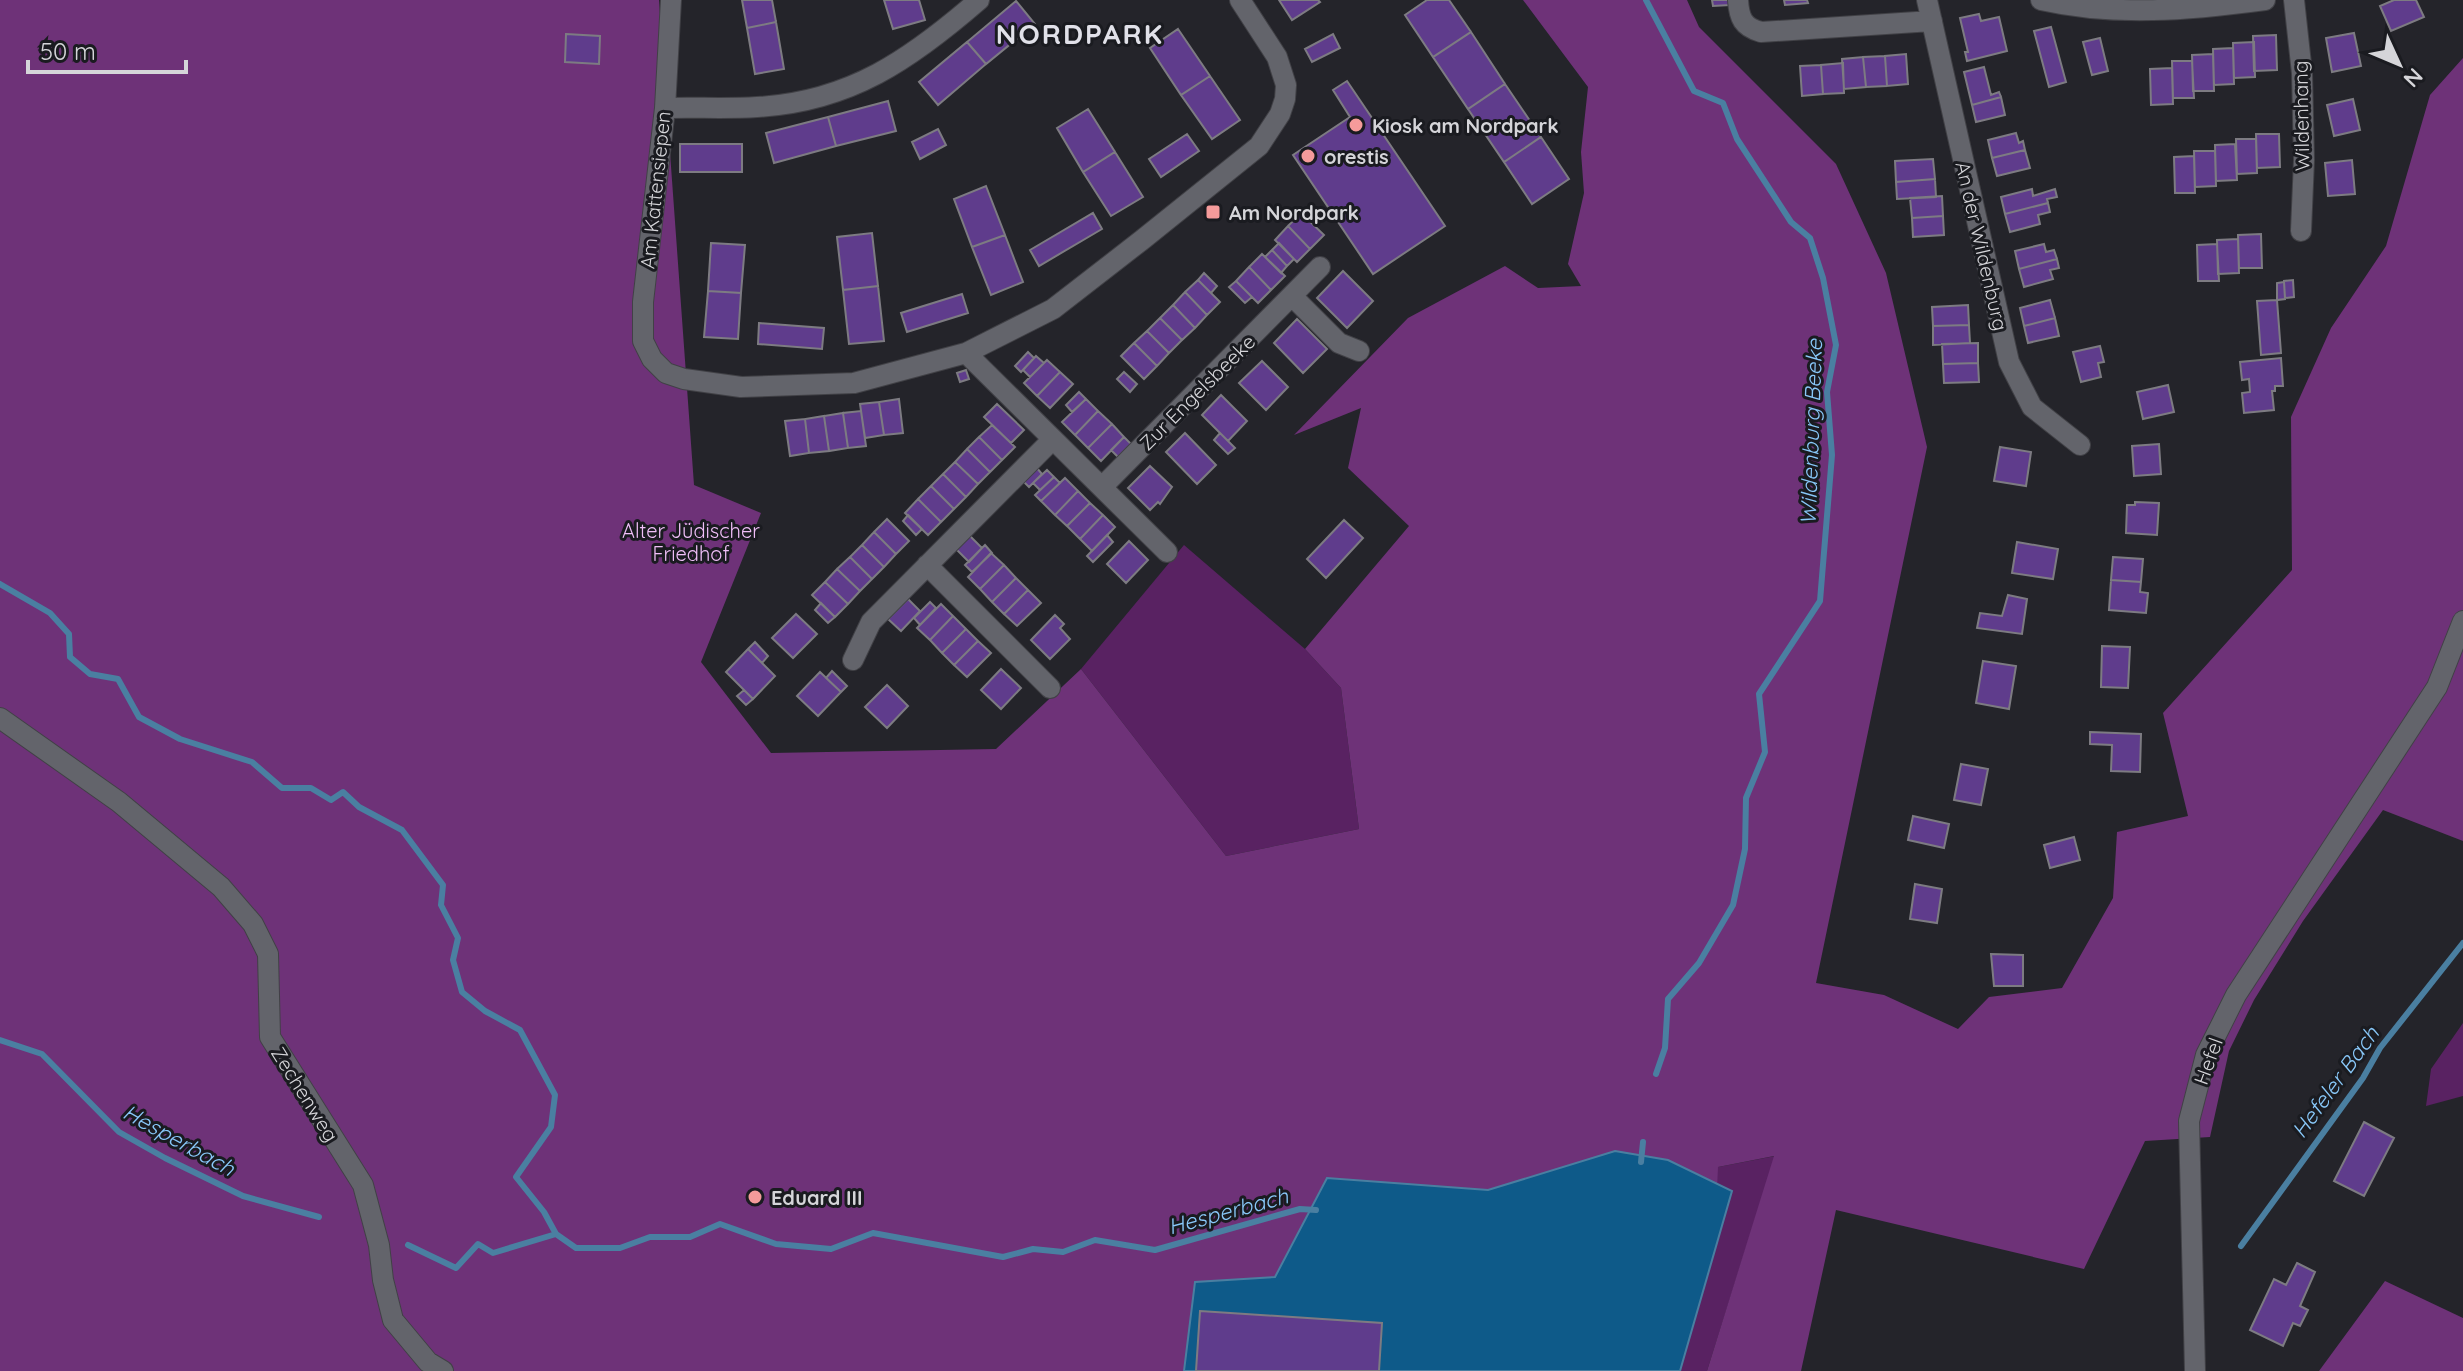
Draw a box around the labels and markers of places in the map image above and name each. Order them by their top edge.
place label: Kiosk am Nordpark [1372,113,1559,138]
marker: Kiosk am Nordpark [1347,116,1365,134]
place label: orestis [1324,144,1389,169]
marker: orestis [1299,147,1317,165]
place label: Am Nordpark [1229,200,1359,225]
marker: Am Nordpark [1204,203,1222,221]
place label: Eduard III [771,1185,862,1210]
marker: Eduard III [746,1188,764,1206]

